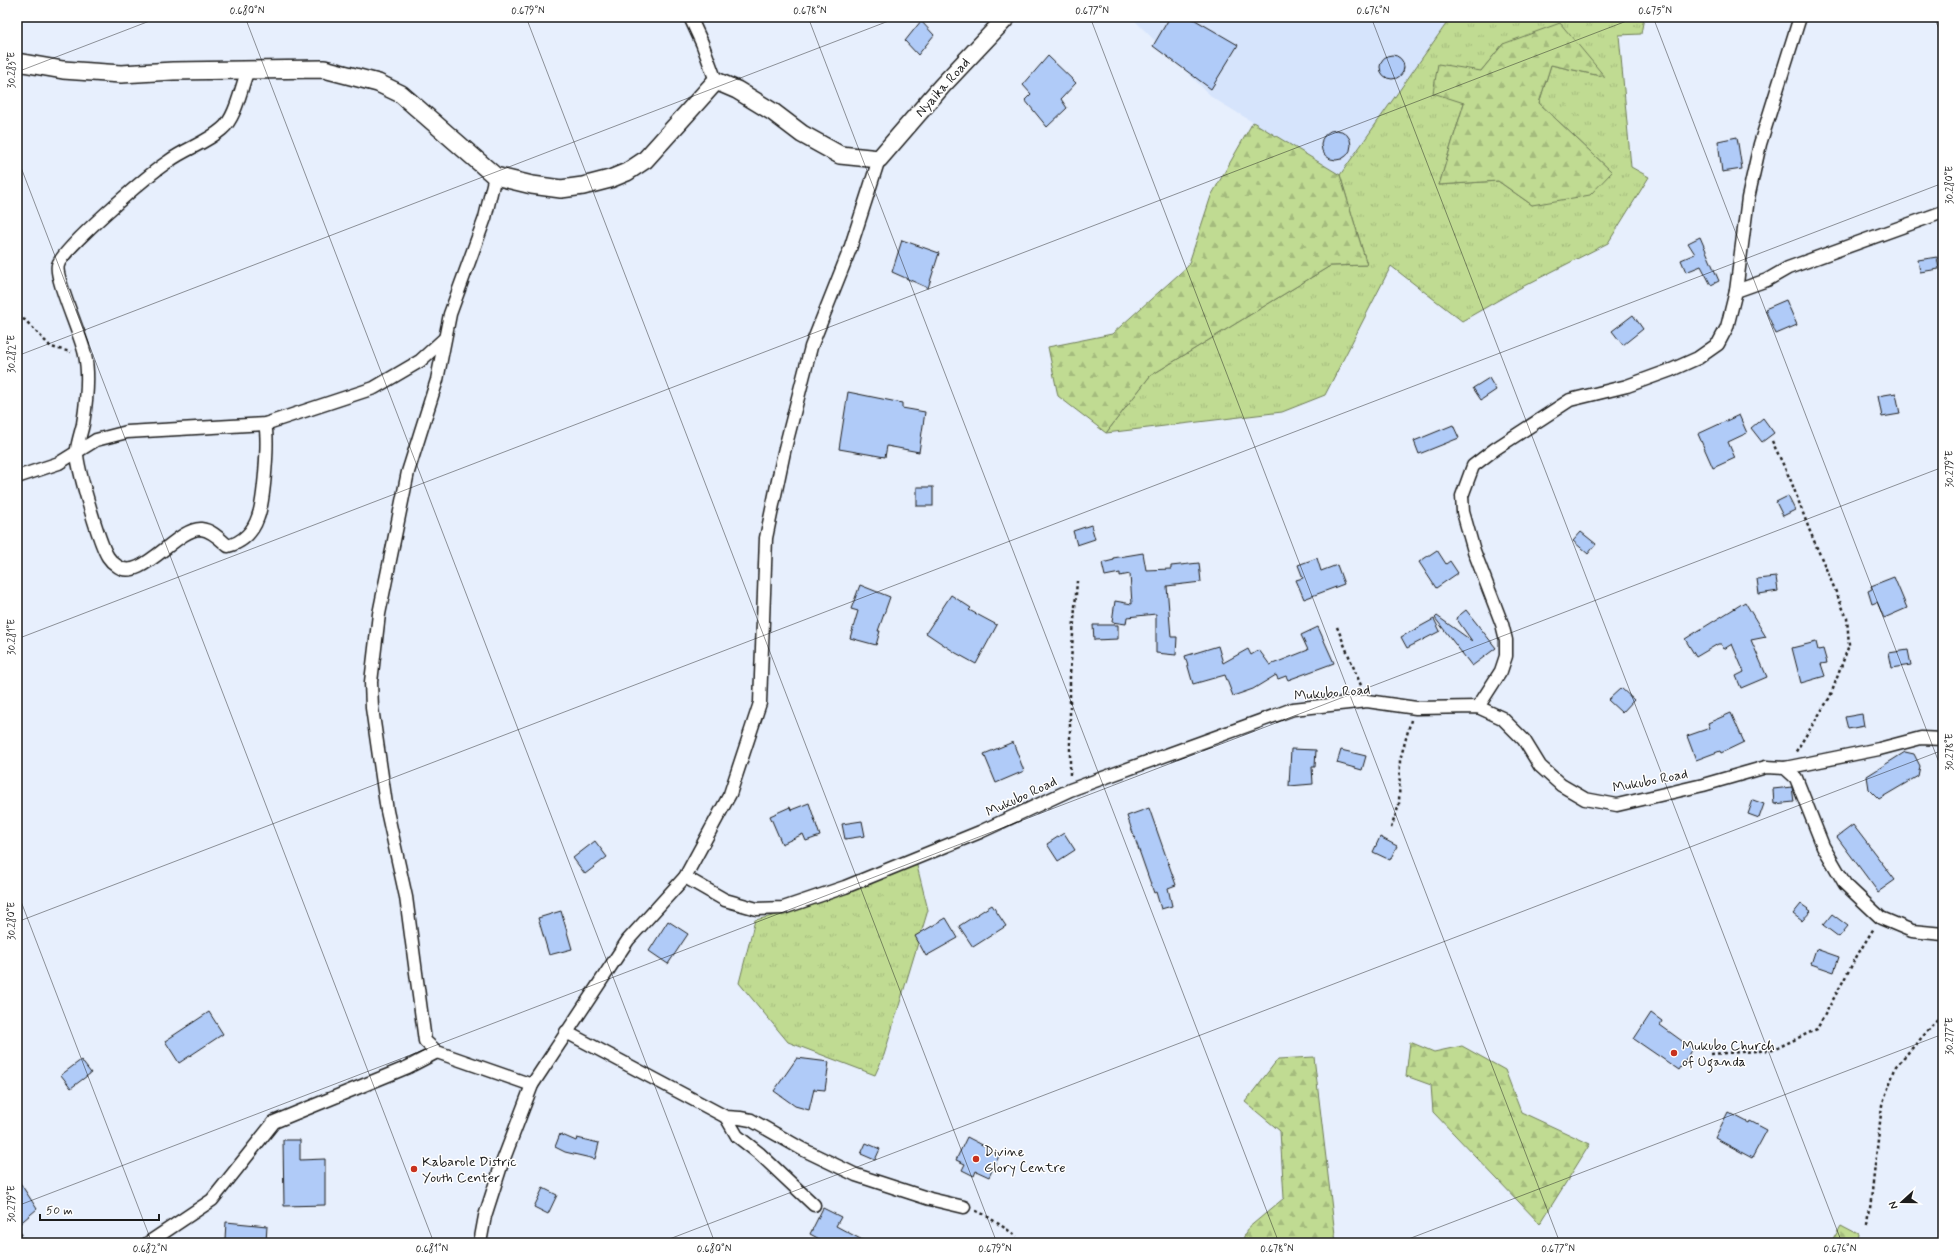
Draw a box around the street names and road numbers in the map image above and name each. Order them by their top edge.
street label: Nyaika Road [911,54,974,121]
street label: Mukubo Road [1293,681,1371,705]
street label: Mukubo Road [1611,765,1689,797]
street label: Mukubo Road [983,773,1060,821]

